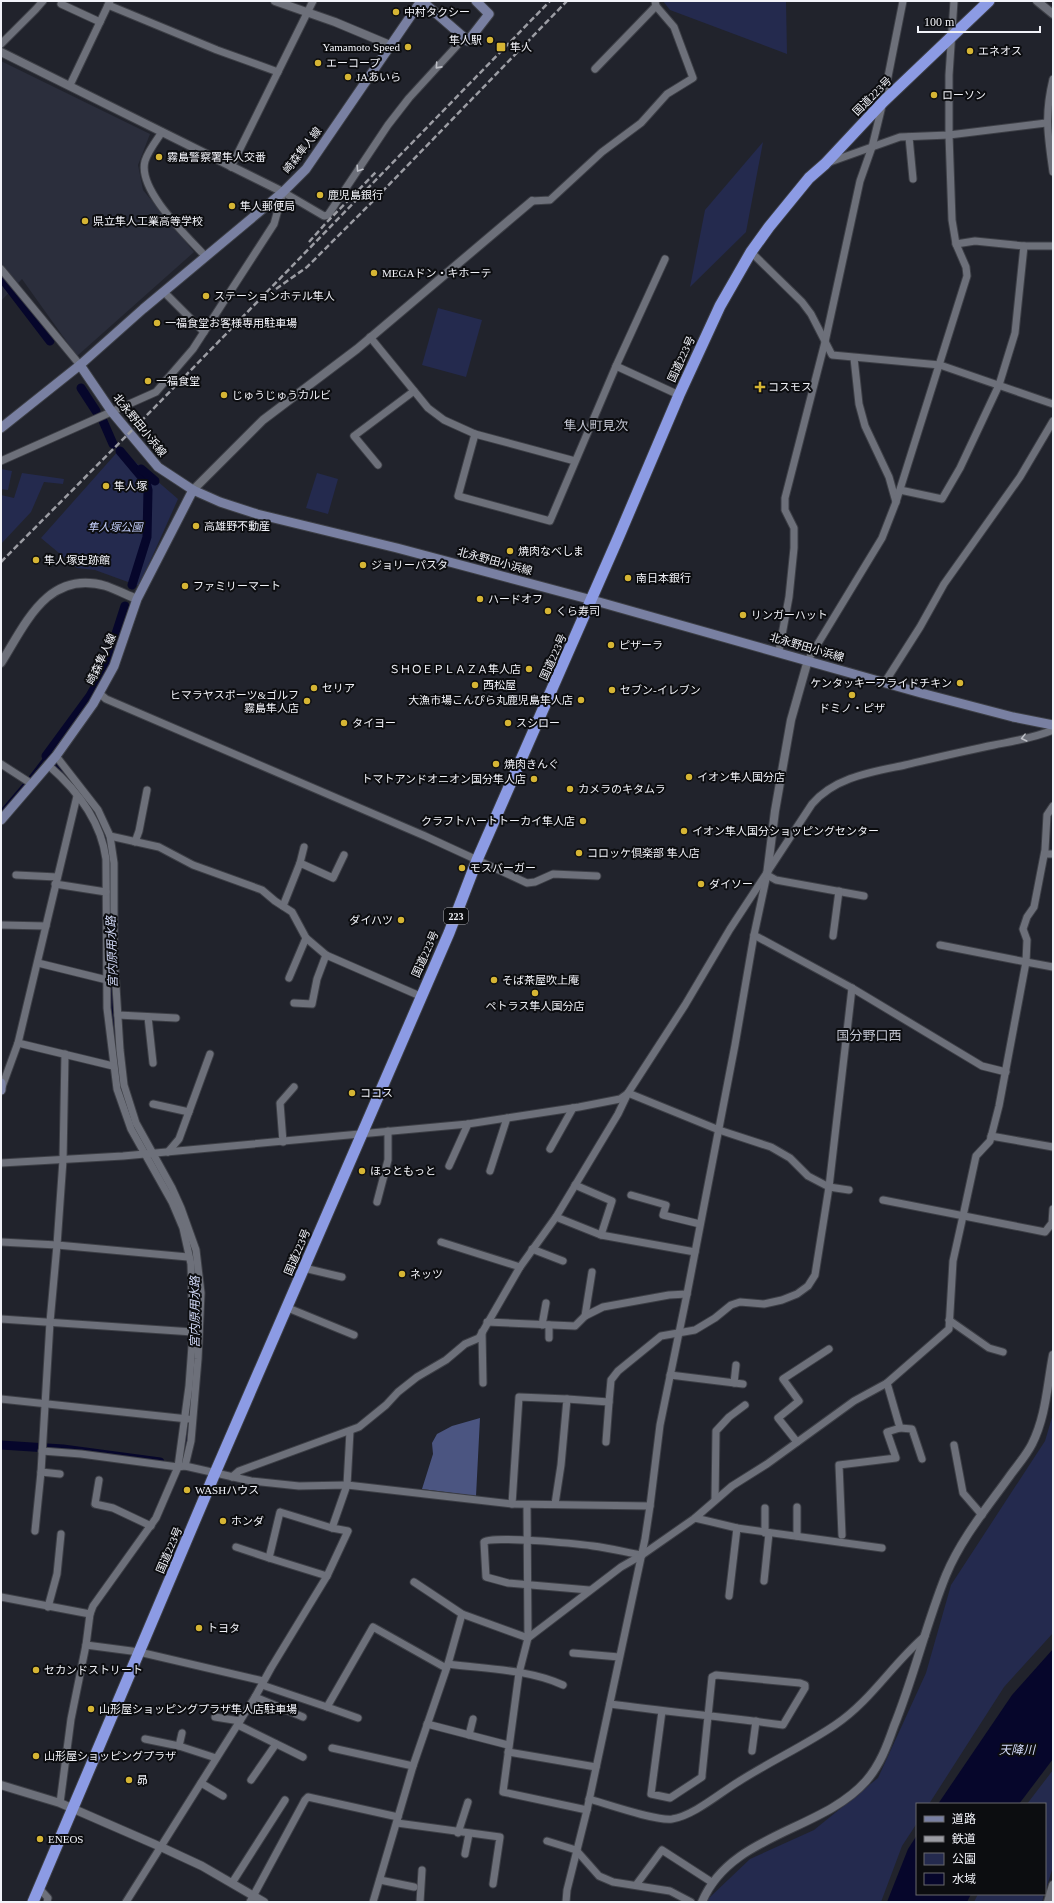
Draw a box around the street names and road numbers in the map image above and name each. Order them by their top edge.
street label: 国道223号 [850,74,894,118]
street label: 崎森隼人線 [280,125,324,175]
street label: 国道223号 [665,334,697,384]
street label: 北永野田小浜線 [111,391,169,459]
street label: 北永野田小浜線 [456,545,534,577]
street label: 北永野田小浜線 [768,631,846,663]
street label: 崎森隼人線 [84,632,118,686]
street label: 国道223号 [537,632,569,682]
road number: 223 [444,908,468,924]
street label: 国道223号 [409,929,441,979]
street label: 国道223号 [282,1227,312,1277]
street label: 国道223号 [154,1525,184,1575]

